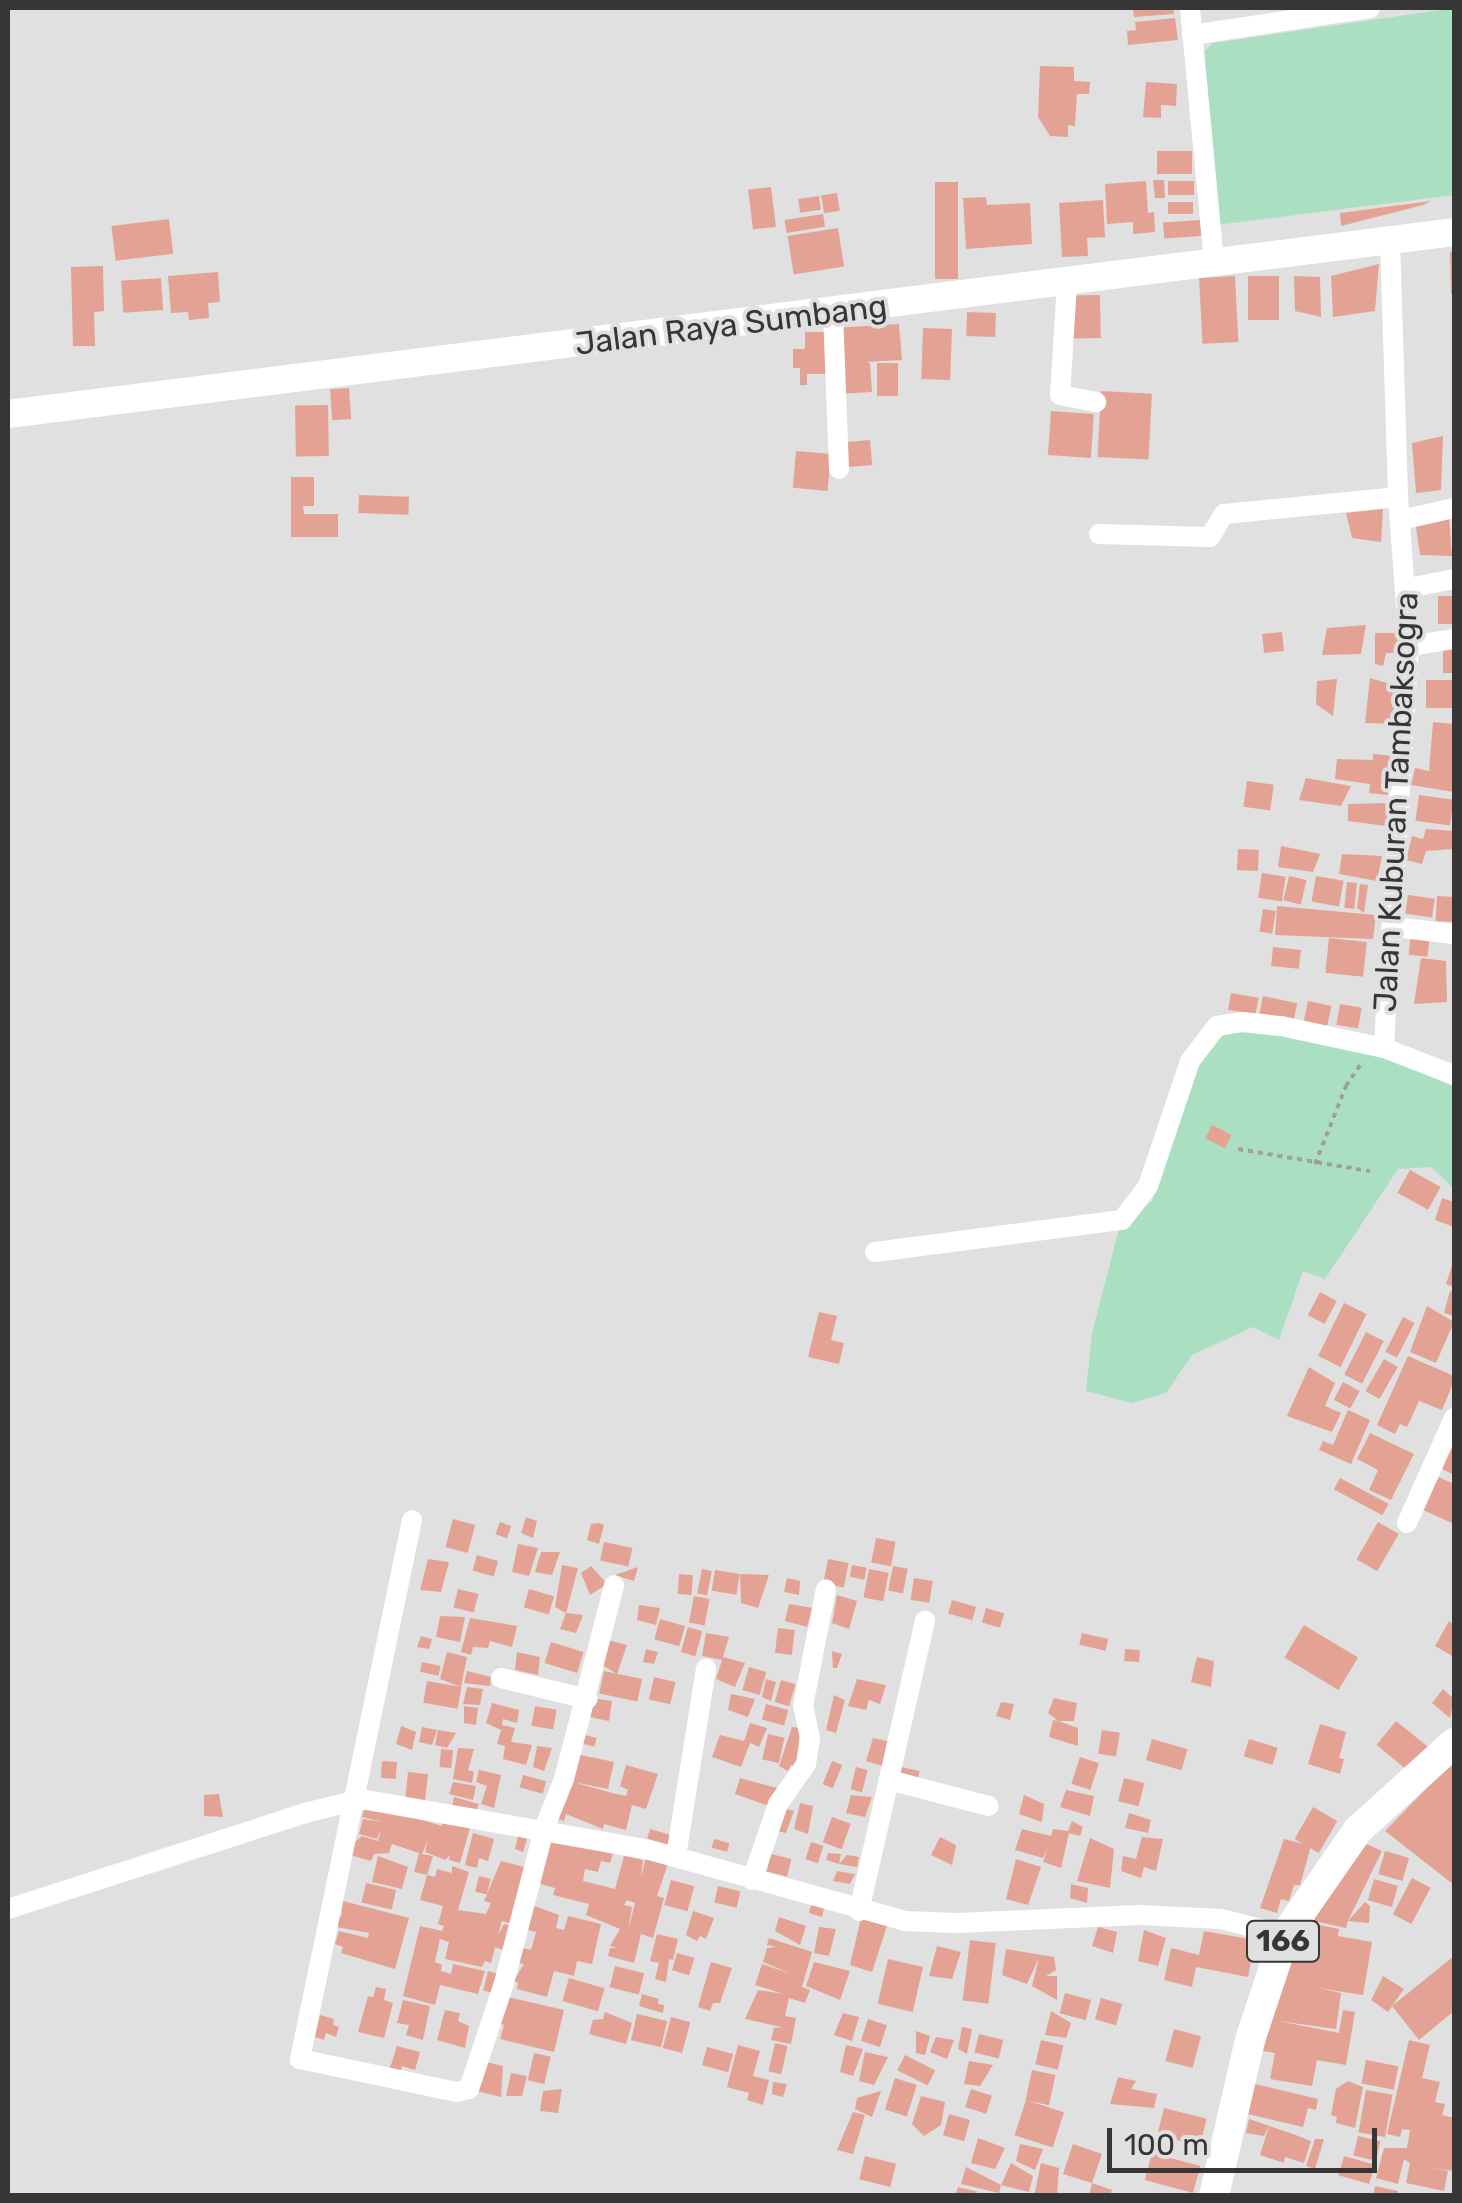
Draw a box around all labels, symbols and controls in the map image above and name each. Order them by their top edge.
street label: Jalan Raya Sumbang [573,287,889,363]
street label: Jalan Kuburan Tambaksogra [1366,591,1426,1013]
road number: 166 [1246,1916,1320,1966]
scale bar [1112,2108,1382,2170]
text: 100 m [1124,2127,1209,2163]

